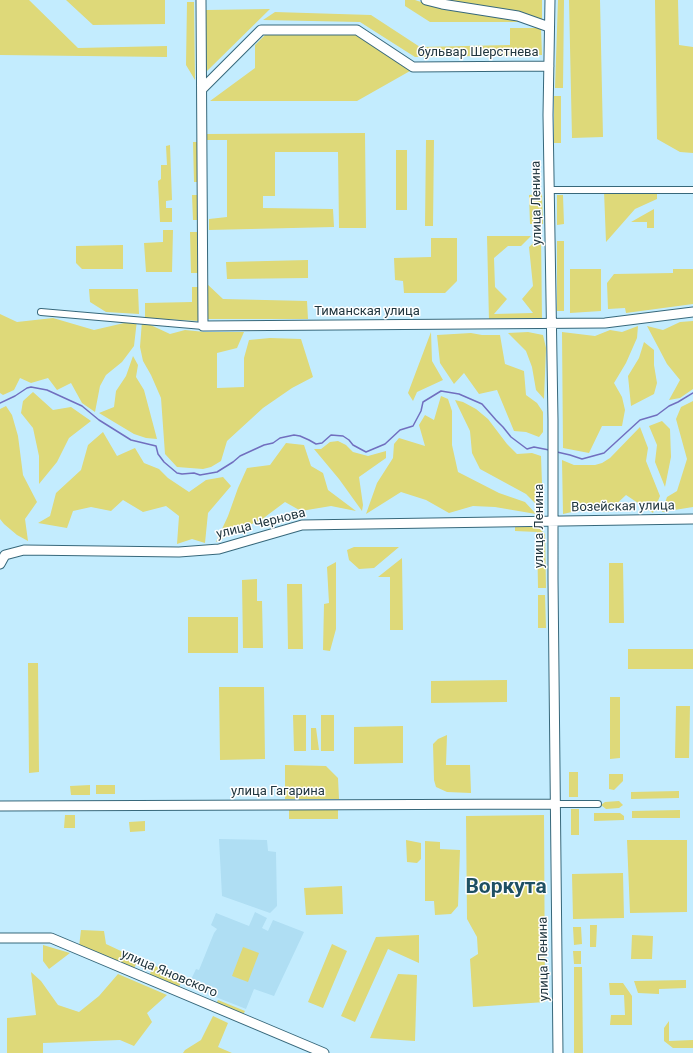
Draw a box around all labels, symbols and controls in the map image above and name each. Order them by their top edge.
street label: бульвар Шерстнева [417,45,539,61]
street label: улица Ленина [528,161,546,245]
street label: Тиманская улица [314,304,420,320]
street label: улица Ленина [532,484,548,568]
street label: Возейская улица [571,498,675,516]
street label: улица Чернова [215,505,307,543]
street label: улица Гагарина [231,784,325,800]
district label: Воркута [465,875,547,901]
street label: улица Ленина [535,917,553,1001]
street label: улица Яновского [118,947,220,1001]

